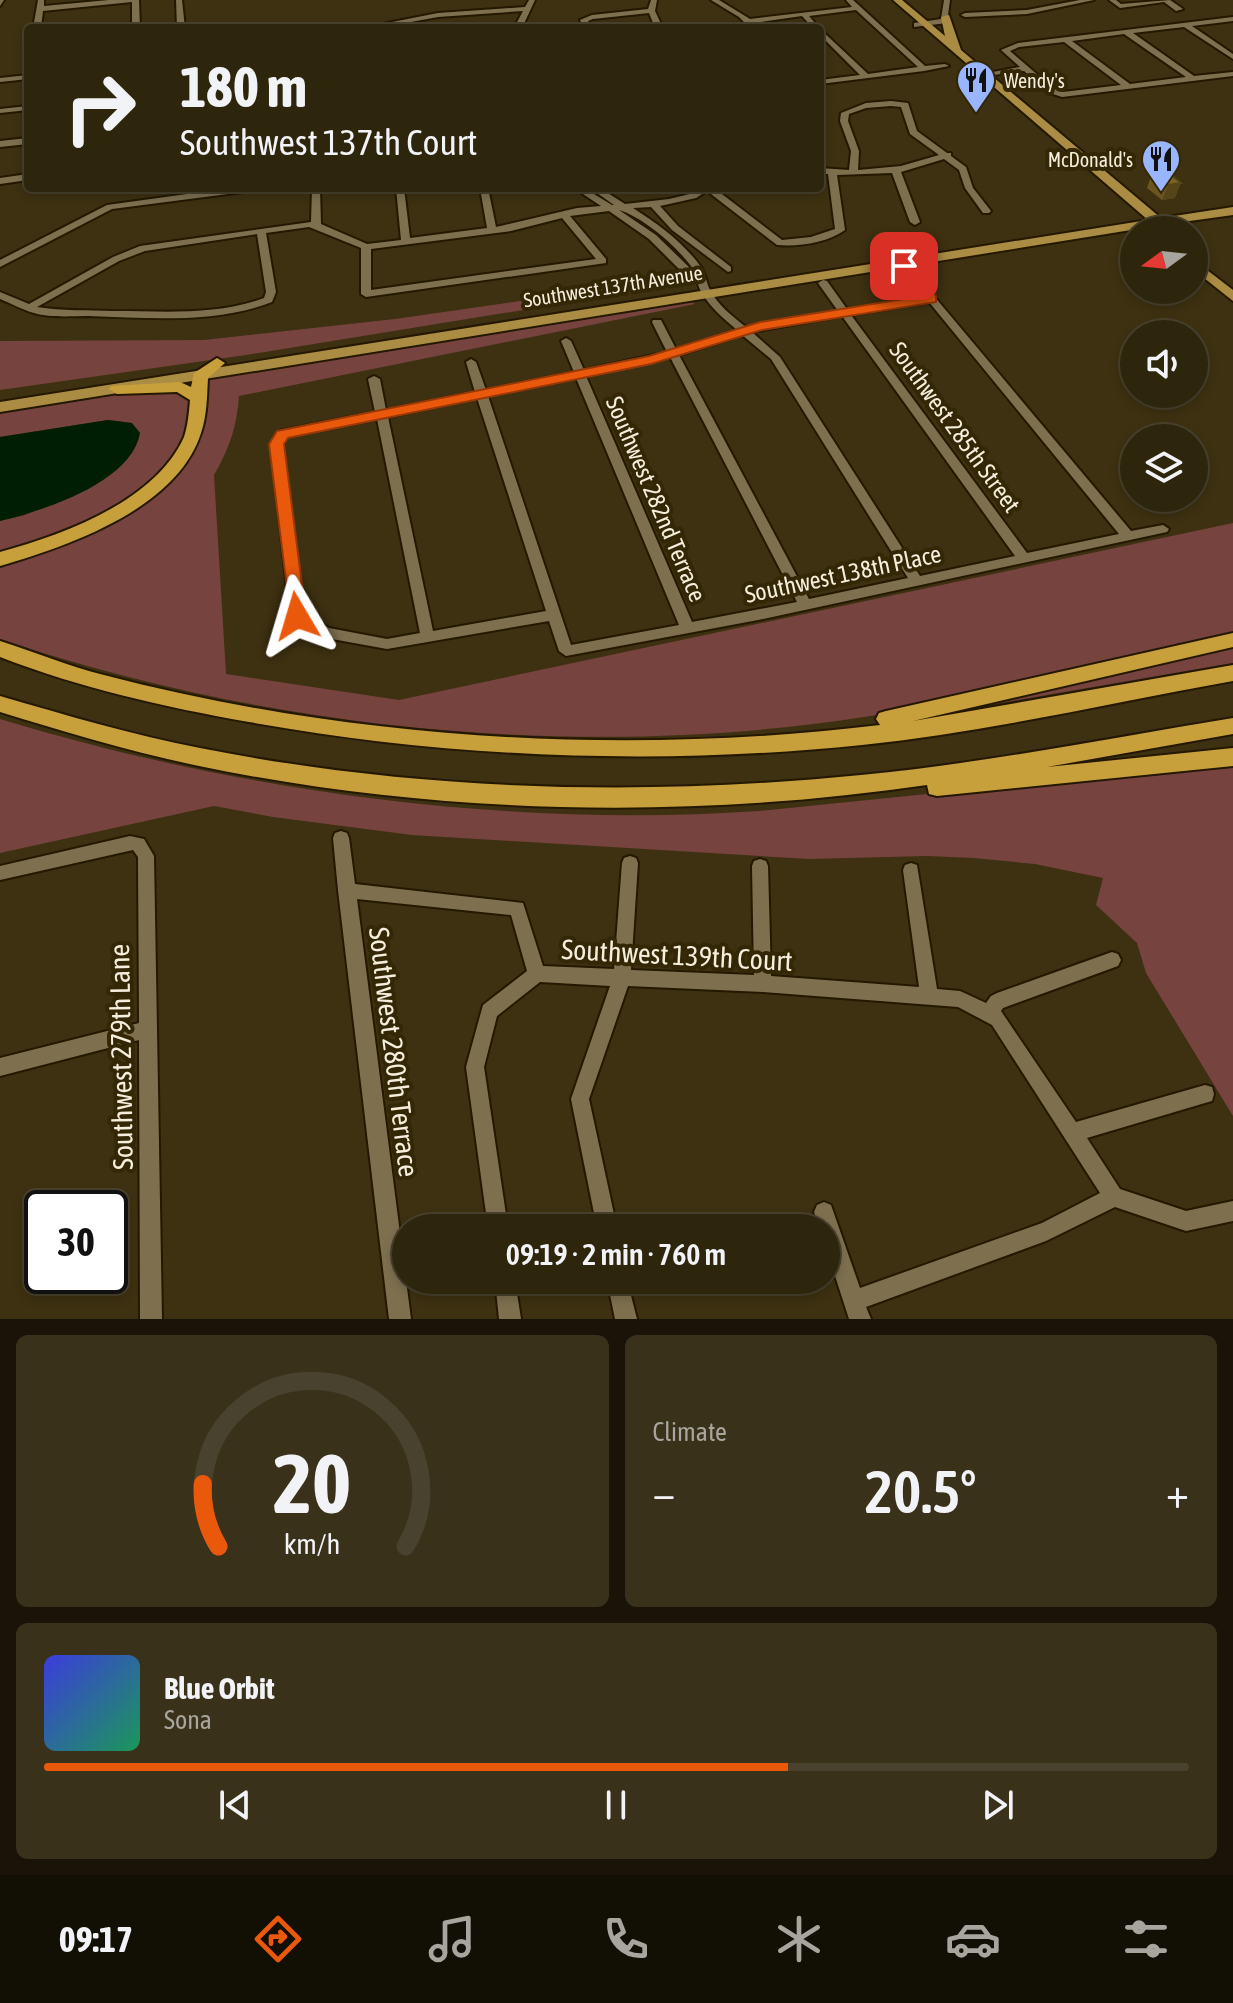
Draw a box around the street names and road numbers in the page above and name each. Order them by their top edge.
street label: Southwest 137th Avenue [522,260,704,312]
street label: Southwest 285th Street [884,337,1026,517]
street label: Southwest 282nd Terrace [601,393,711,605]
street label: Southwest 138th Place [742,540,944,608]
street label: Southwest 280th Terrace [363,925,425,1179]
street label: Southwest 139th Court [561,933,793,977]
street label: Southwest 279th Lane [103,944,139,1170]

